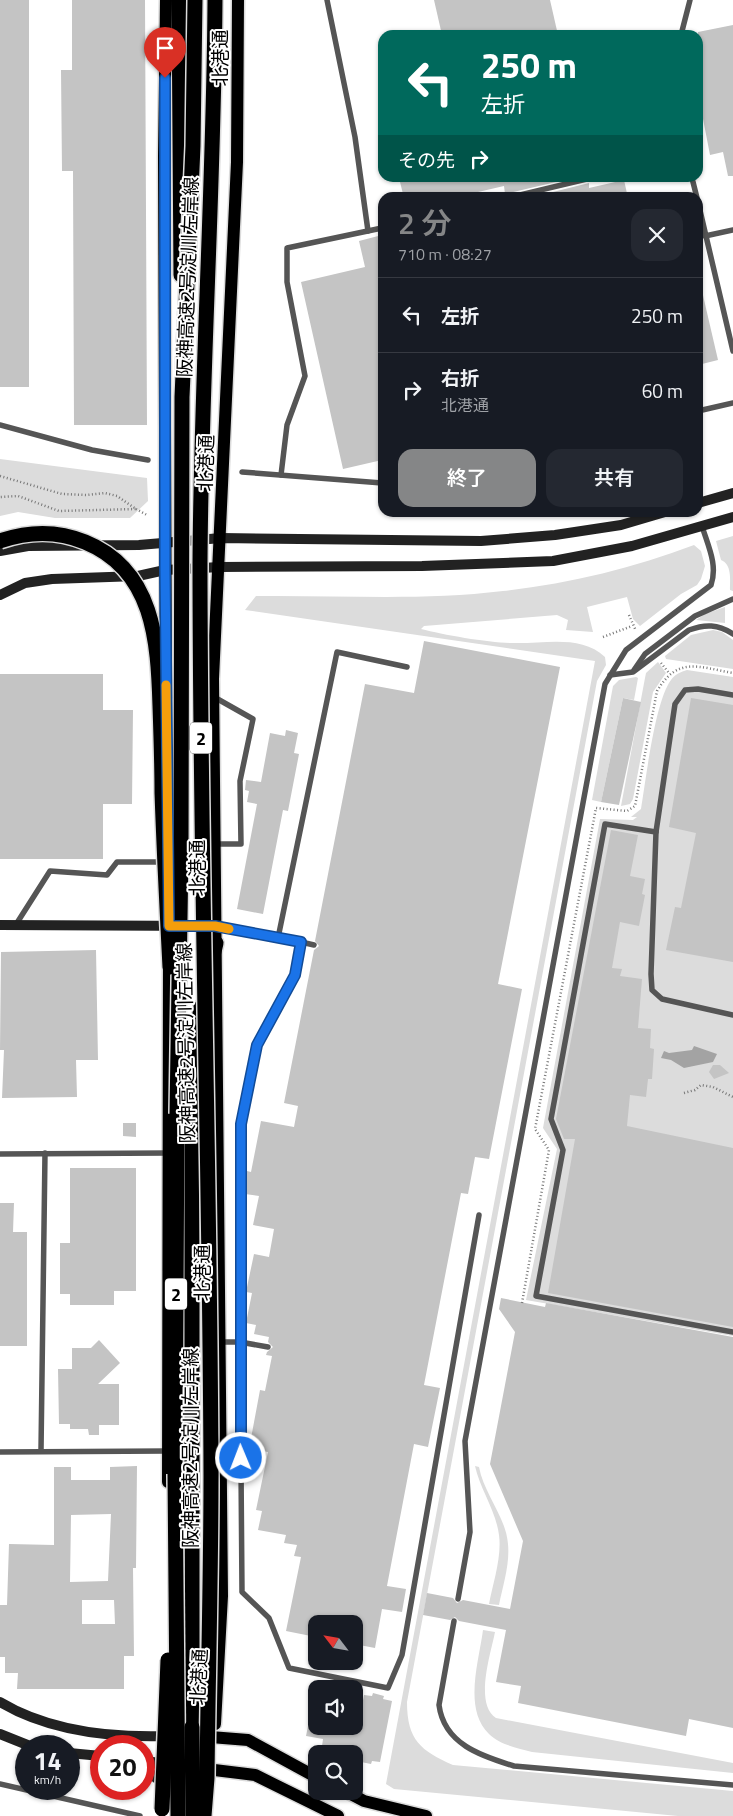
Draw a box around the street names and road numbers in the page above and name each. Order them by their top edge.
street label: 北港通 [205,29,234,87]
street label: 阪神高速2号淀川左岸線 [169,176,205,378]
street label: 北港通 [190,434,220,492]
road number: 2 [190,722,212,754]
street label: 北港通 [182,839,211,897]
street label: 阪神高速2号淀川左岸線 [169,942,201,1144]
street label: 北港通 [187,1244,216,1302]
road number: 2 [165,1278,187,1310]
street label: 阪神高速2号淀川左岸線 [175,1348,204,1548]
street label: 北港通 [182,1648,214,1706]

